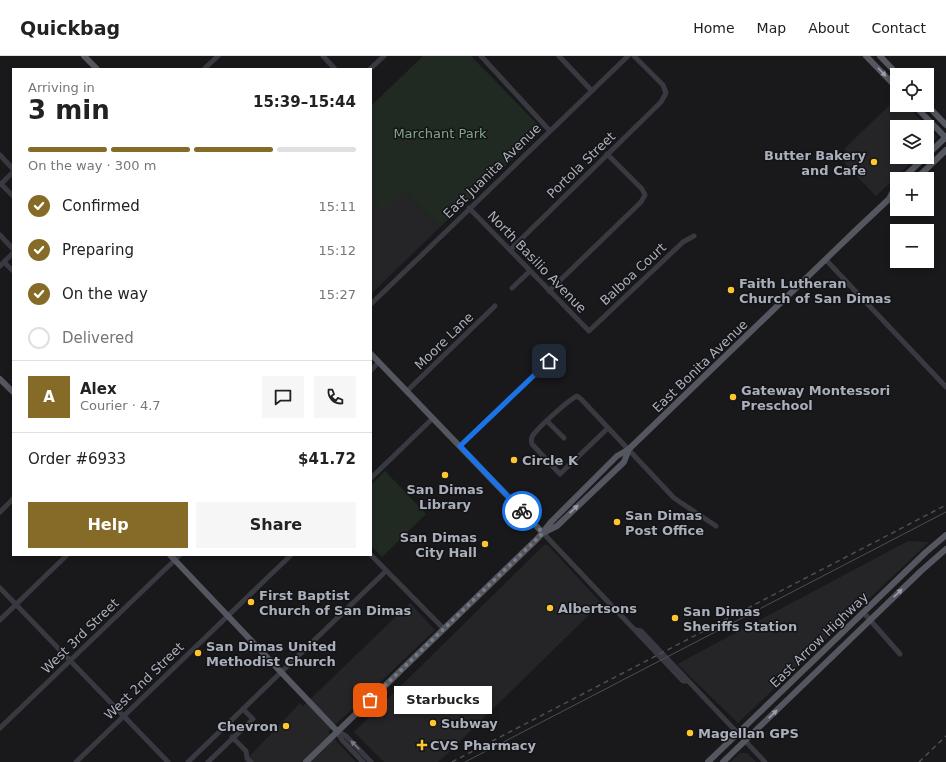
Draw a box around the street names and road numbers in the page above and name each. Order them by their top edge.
street label: East Juanita Avenue [440,121,544,221]
street label: Portola Street [544,129,618,201]
street label: North Basilio Avenue [485,208,589,316]
street label: Balboa Court [597,240,669,308]
street label: Moore Lane [412,309,476,373]
street label: East Bonita Avenue [649,317,751,415]
street label: East Arrow Highway [767,589,871,691]
street label: West 3rd Street [38,595,122,677]
street label: West 2nd Street [101,639,187,723]

